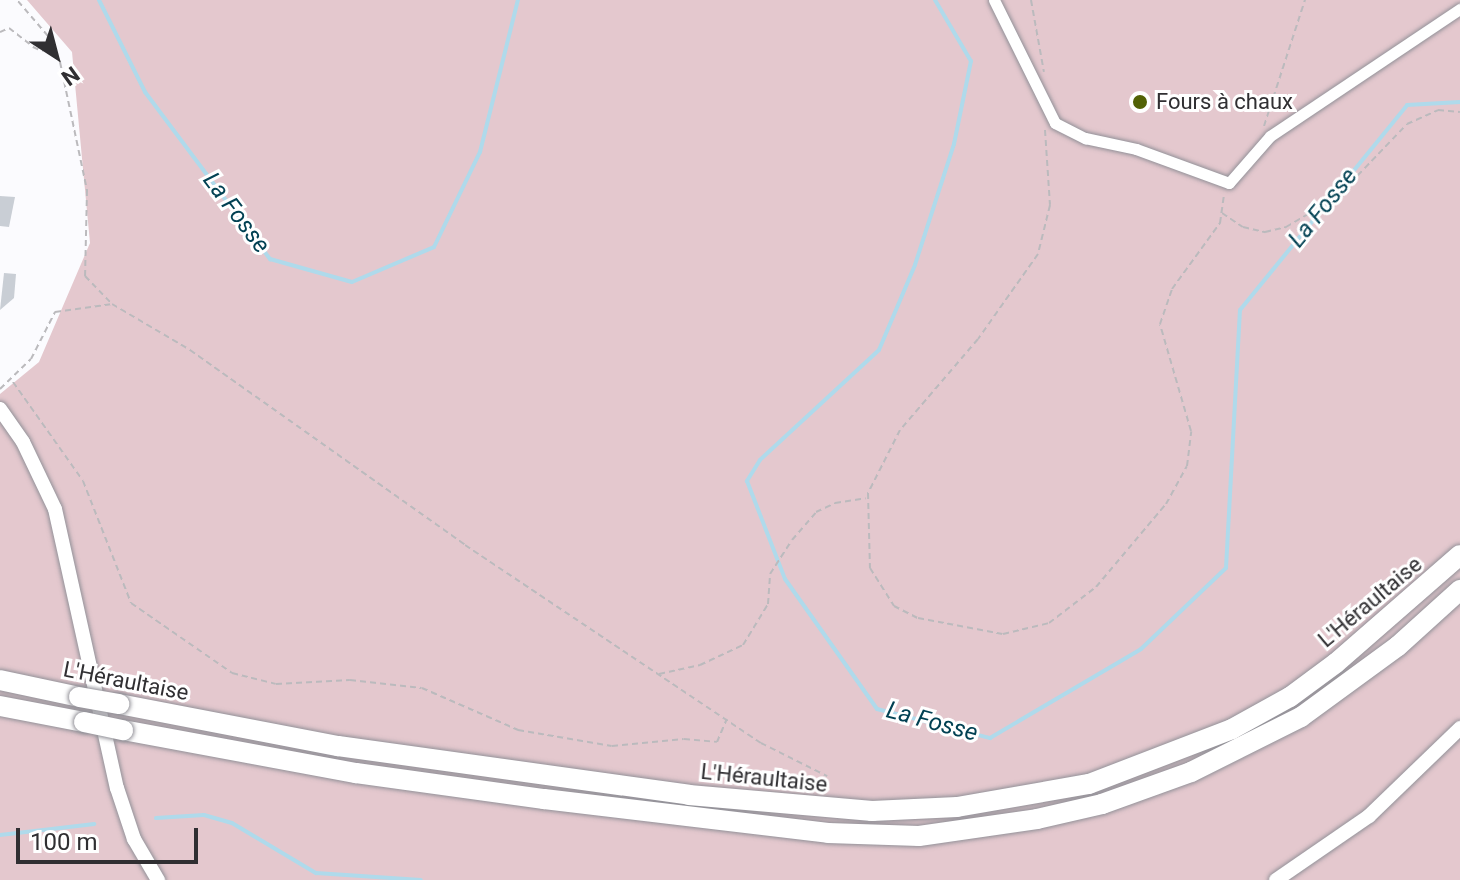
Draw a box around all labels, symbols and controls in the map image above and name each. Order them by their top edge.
north arrow [16,16,96,96]
text: N [57,61,84,90]
place label: Fours à chaux [1156,89,1293,115]
marker: Fours à chaux [1131,93,1149,111]
water label: La Fosse [1282,163,1364,253]
water label: La Fosse [196,167,276,259]
street label: L'Héraultaise [1313,551,1427,653]
street label: L'Héraultaise [61,656,191,706]
water label: La Fosse [883,696,981,748]
street label: L'Héraultaise [699,758,829,798]
scale bar [20,812,202,862]
text: 100 m [30,828,97,856]

